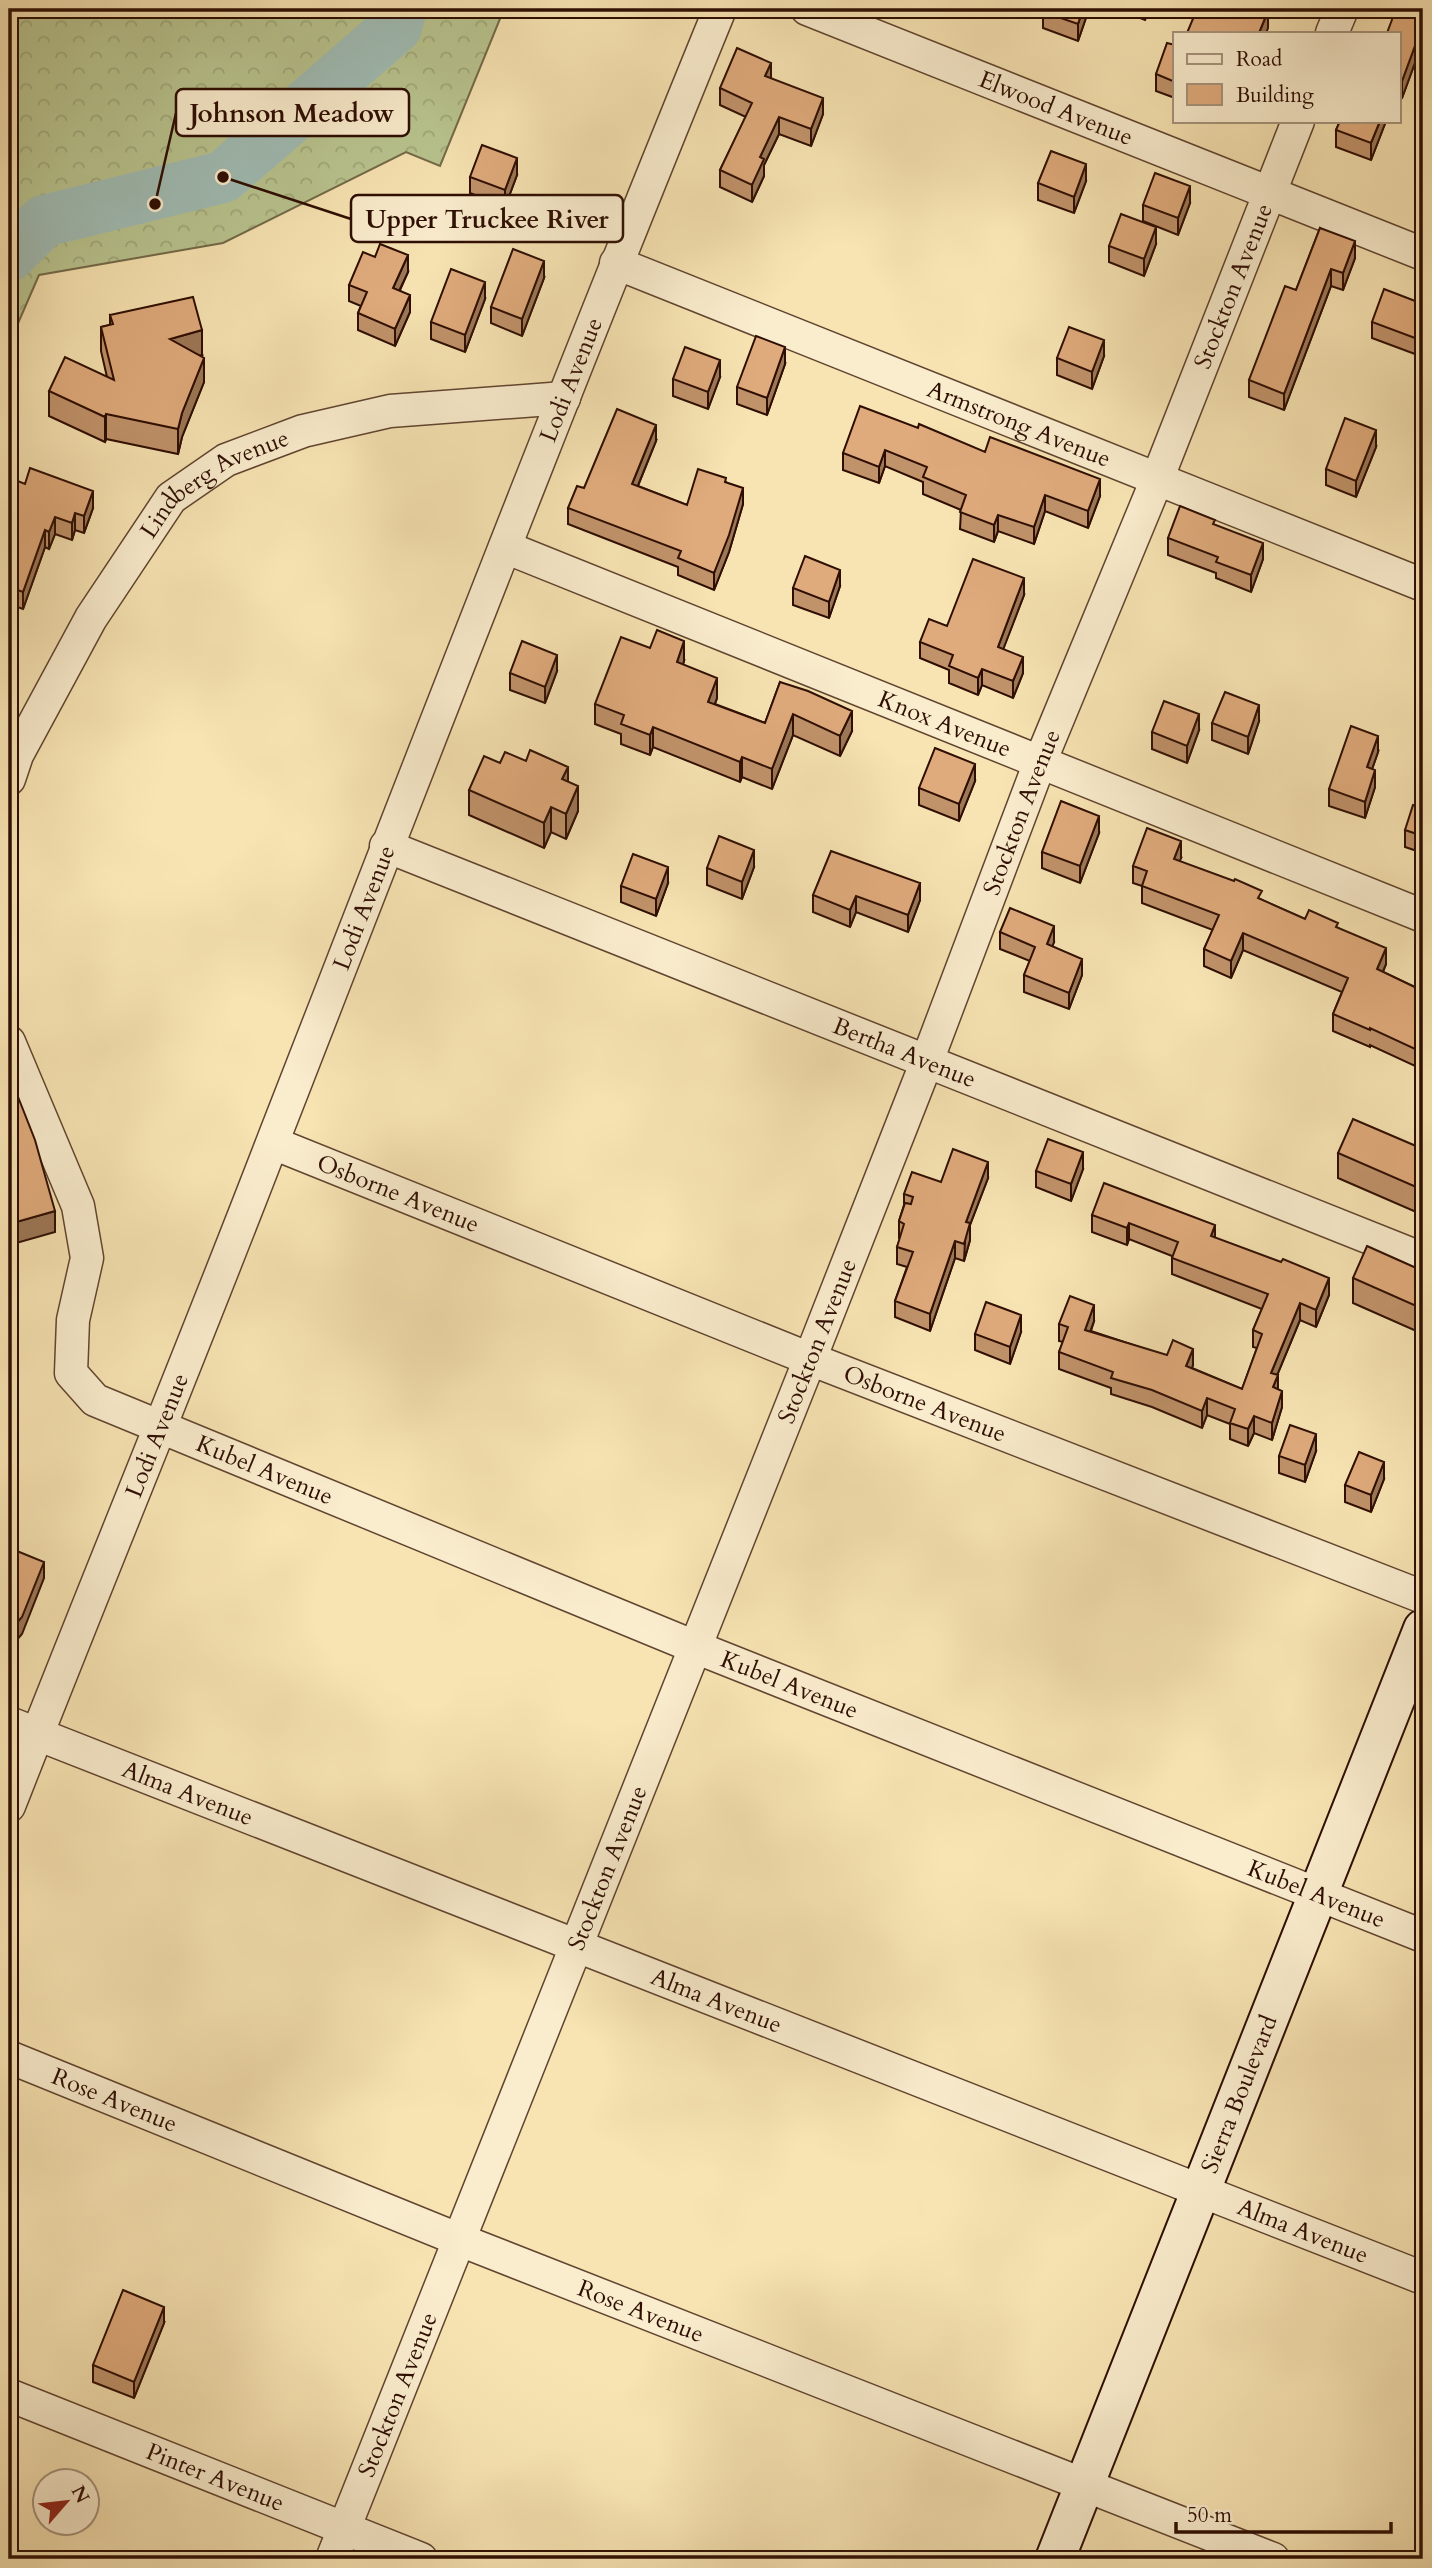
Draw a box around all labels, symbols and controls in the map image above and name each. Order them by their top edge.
legend [1173,32,1400,122]
text: Road [1236,45,1282,74]
street label: Elwood Avenue [974,63,1138,154]
text: Building [1236,81,1314,110]
callout: Johnson Meadow [176,89,409,136]
text: Johnson Meadow [185,96,395,131]
callout: Upper Truckee River [351,195,623,242]
street label: Stockton Avenue [1186,199,1280,374]
text: Upper Truckee River [365,202,609,237]
street label: Lodi Avenue [531,313,610,447]
street label: Armstrong Avenue [922,372,1116,475]
street label: Lindberg Avenue [132,421,294,545]
street label: Knox Avenue [873,682,1016,765]
street label: Stockton Avenue [975,724,1068,900]
street label: Lodi Avenue [325,840,403,975]
street label: Bertha Avenue [828,1009,981,1096]
street label: Osborne Avenue [312,1146,484,1241]
street label: Stockton Avenue [769,1254,864,1428]
street label: Osborne Avenue [839,1357,1011,1450]
street label: Lodi Avenue [117,1368,196,1502]
street label: Kubel Avenue [191,1427,338,1513]
street label: Kubel Avenue [716,1642,863,1727]
street label: Alma Avenue [117,1753,258,1834]
street label: Stockton Avenue [560,1780,655,1955]
street label: Kubel Avenue [1243,1852,1390,1936]
street label: Alma Avenue [646,1960,787,2041]
street label: Sierra Boulevard [1193,2010,1285,2178]
street label: Rose Avenue [47,2060,182,2140]
street label: Alma Avenue [1233,2190,1373,2271]
street label: Rose Avenue [573,2271,709,2351]
street label: Stockton Avenue [350,2307,445,2482]
street label: Pinter Avenue [141,2435,289,2519]
north arrow [32,2466,102,2536]
text: N [65,2481,96,2508]
scale bar [1176,2491,1392,2535]
text: 50 m [1187,2501,1232,2530]

